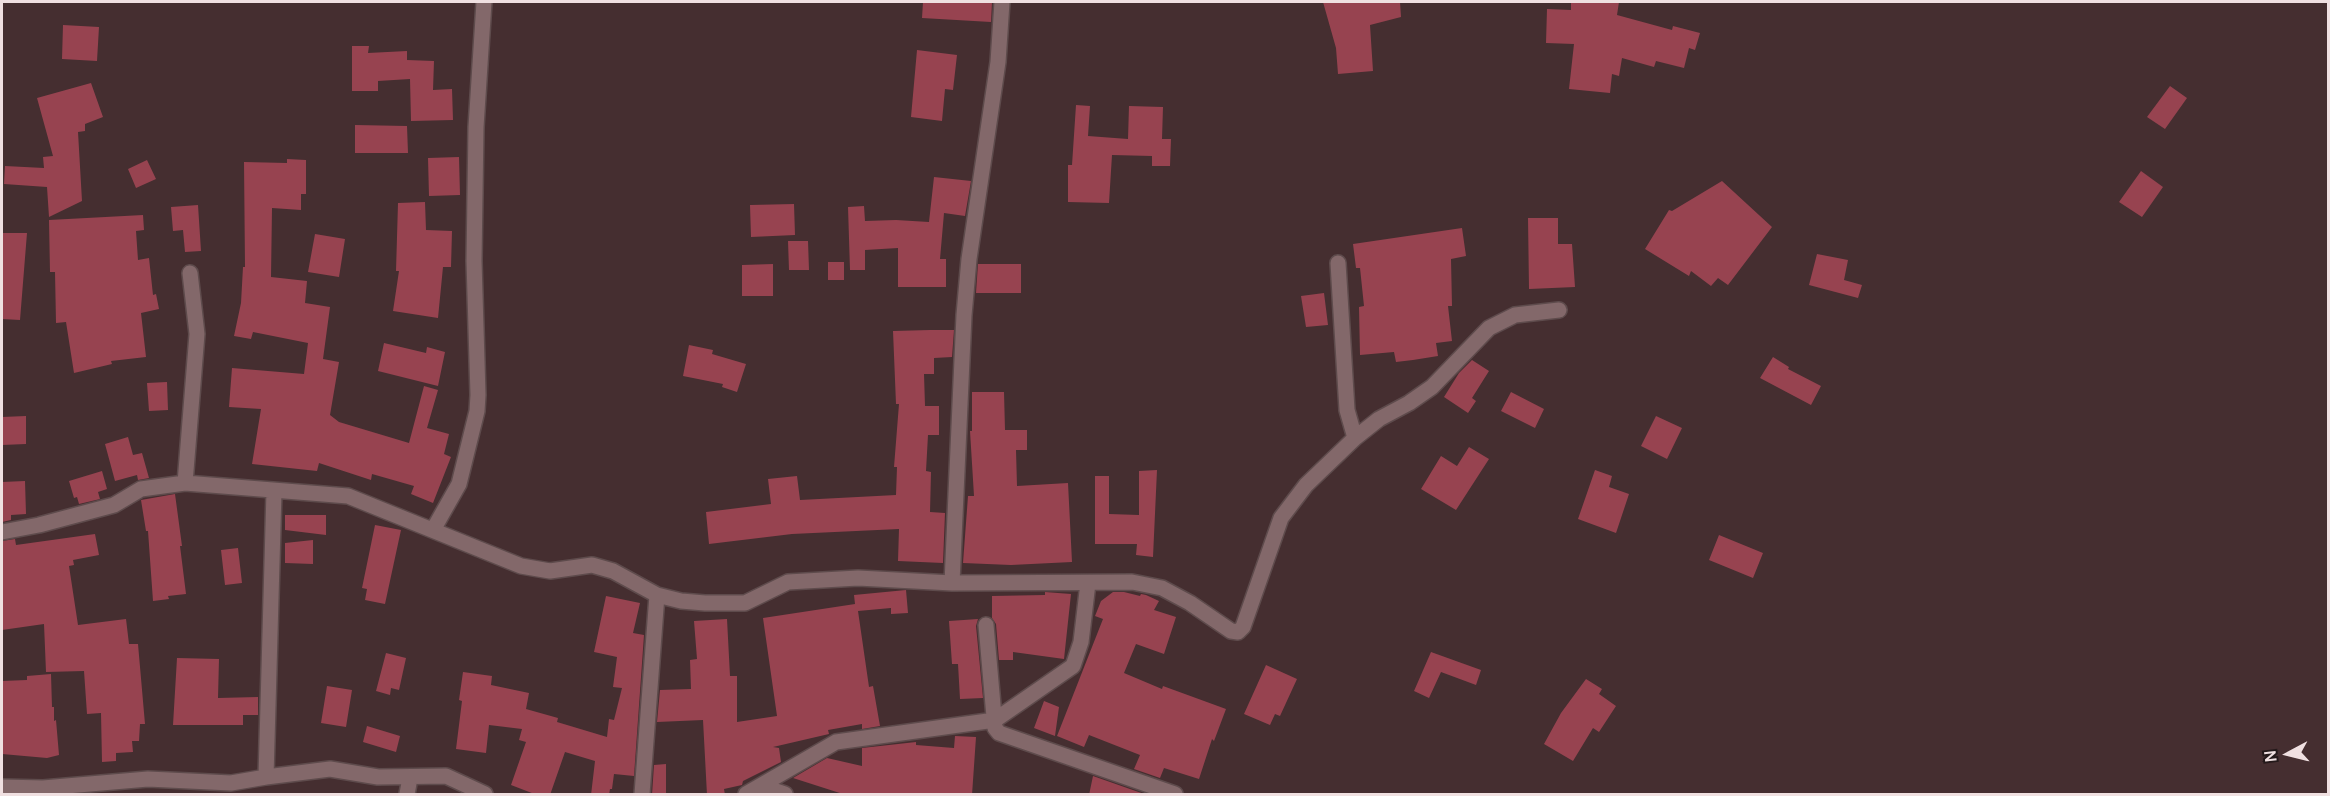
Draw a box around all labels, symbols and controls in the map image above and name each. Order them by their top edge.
north arrow [2258,724,2318,784]
text: N [2259,749,2282,763]

